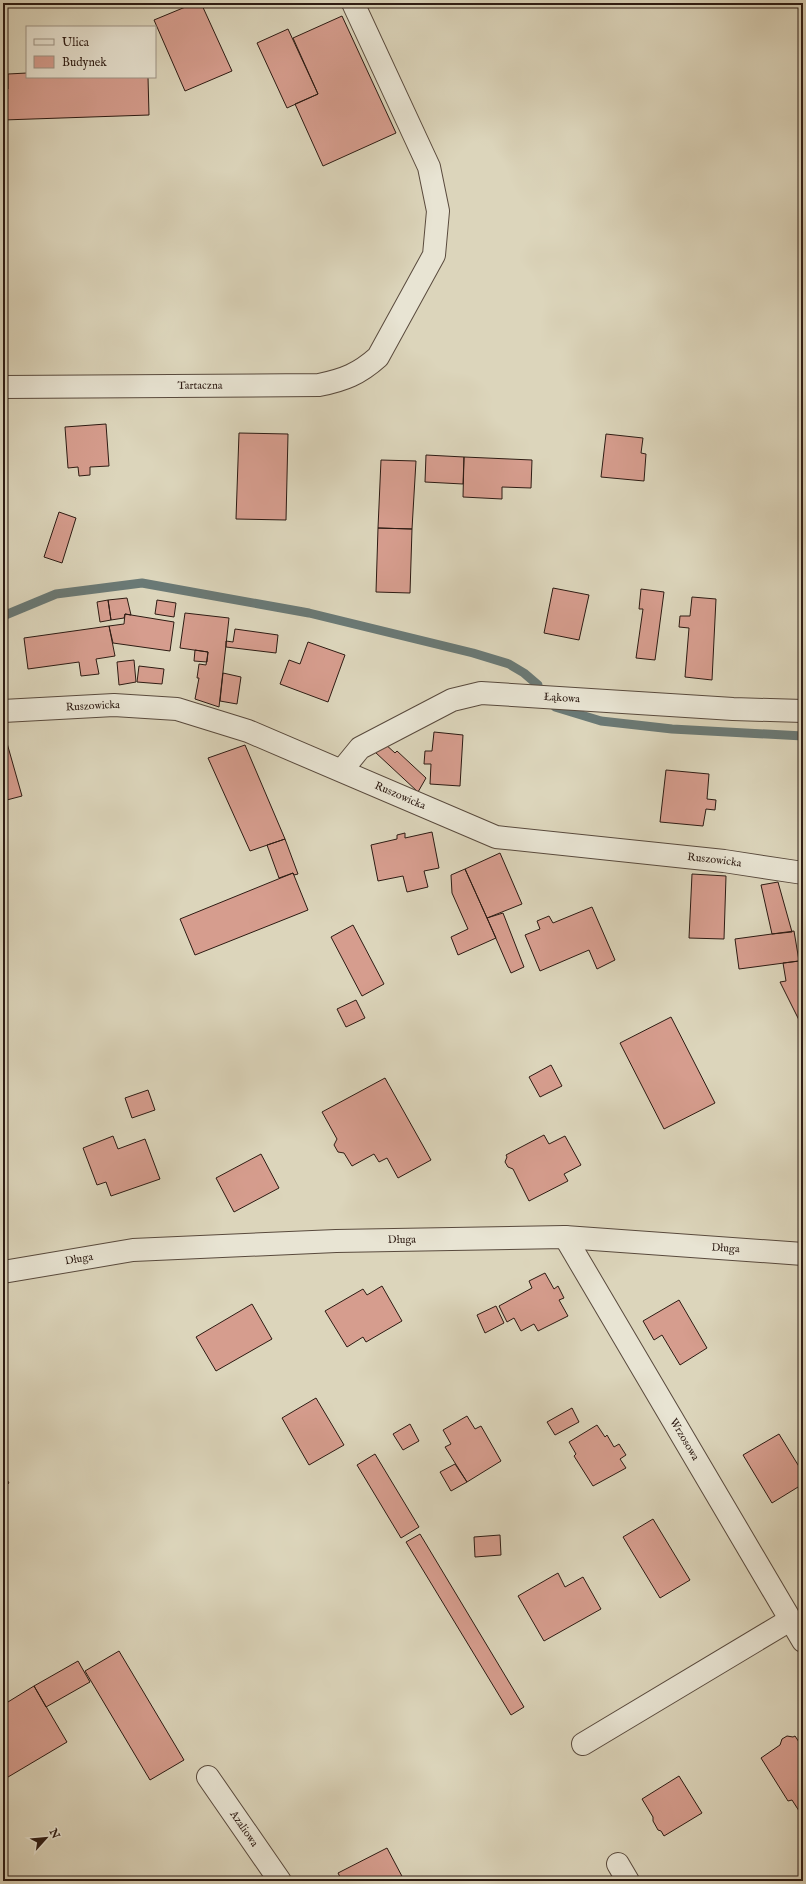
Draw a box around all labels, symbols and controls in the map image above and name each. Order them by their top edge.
legend [26,26,156,78]
text: Ulica [62,35,90,50]
text: Budynek [62,55,107,70]
street label: Tartaczna [177,379,223,393]
street label: Łąkowa [543,690,581,706]
street label: Ruszowicka [65,698,121,715]
street label: Ruszowicka [372,779,428,813]
street label: Ruszowicka [687,850,743,871]
street label: Długa [388,1233,416,1247]
street label: Długa [711,1240,740,1256]
street label: Długa [64,1250,94,1268]
street label: Wrzosowa [666,1416,702,1463]
street label: Azaliowa [226,1807,261,1850]
north arrow [26,1818,66,1858]
text: N [45,1826,63,1842]

